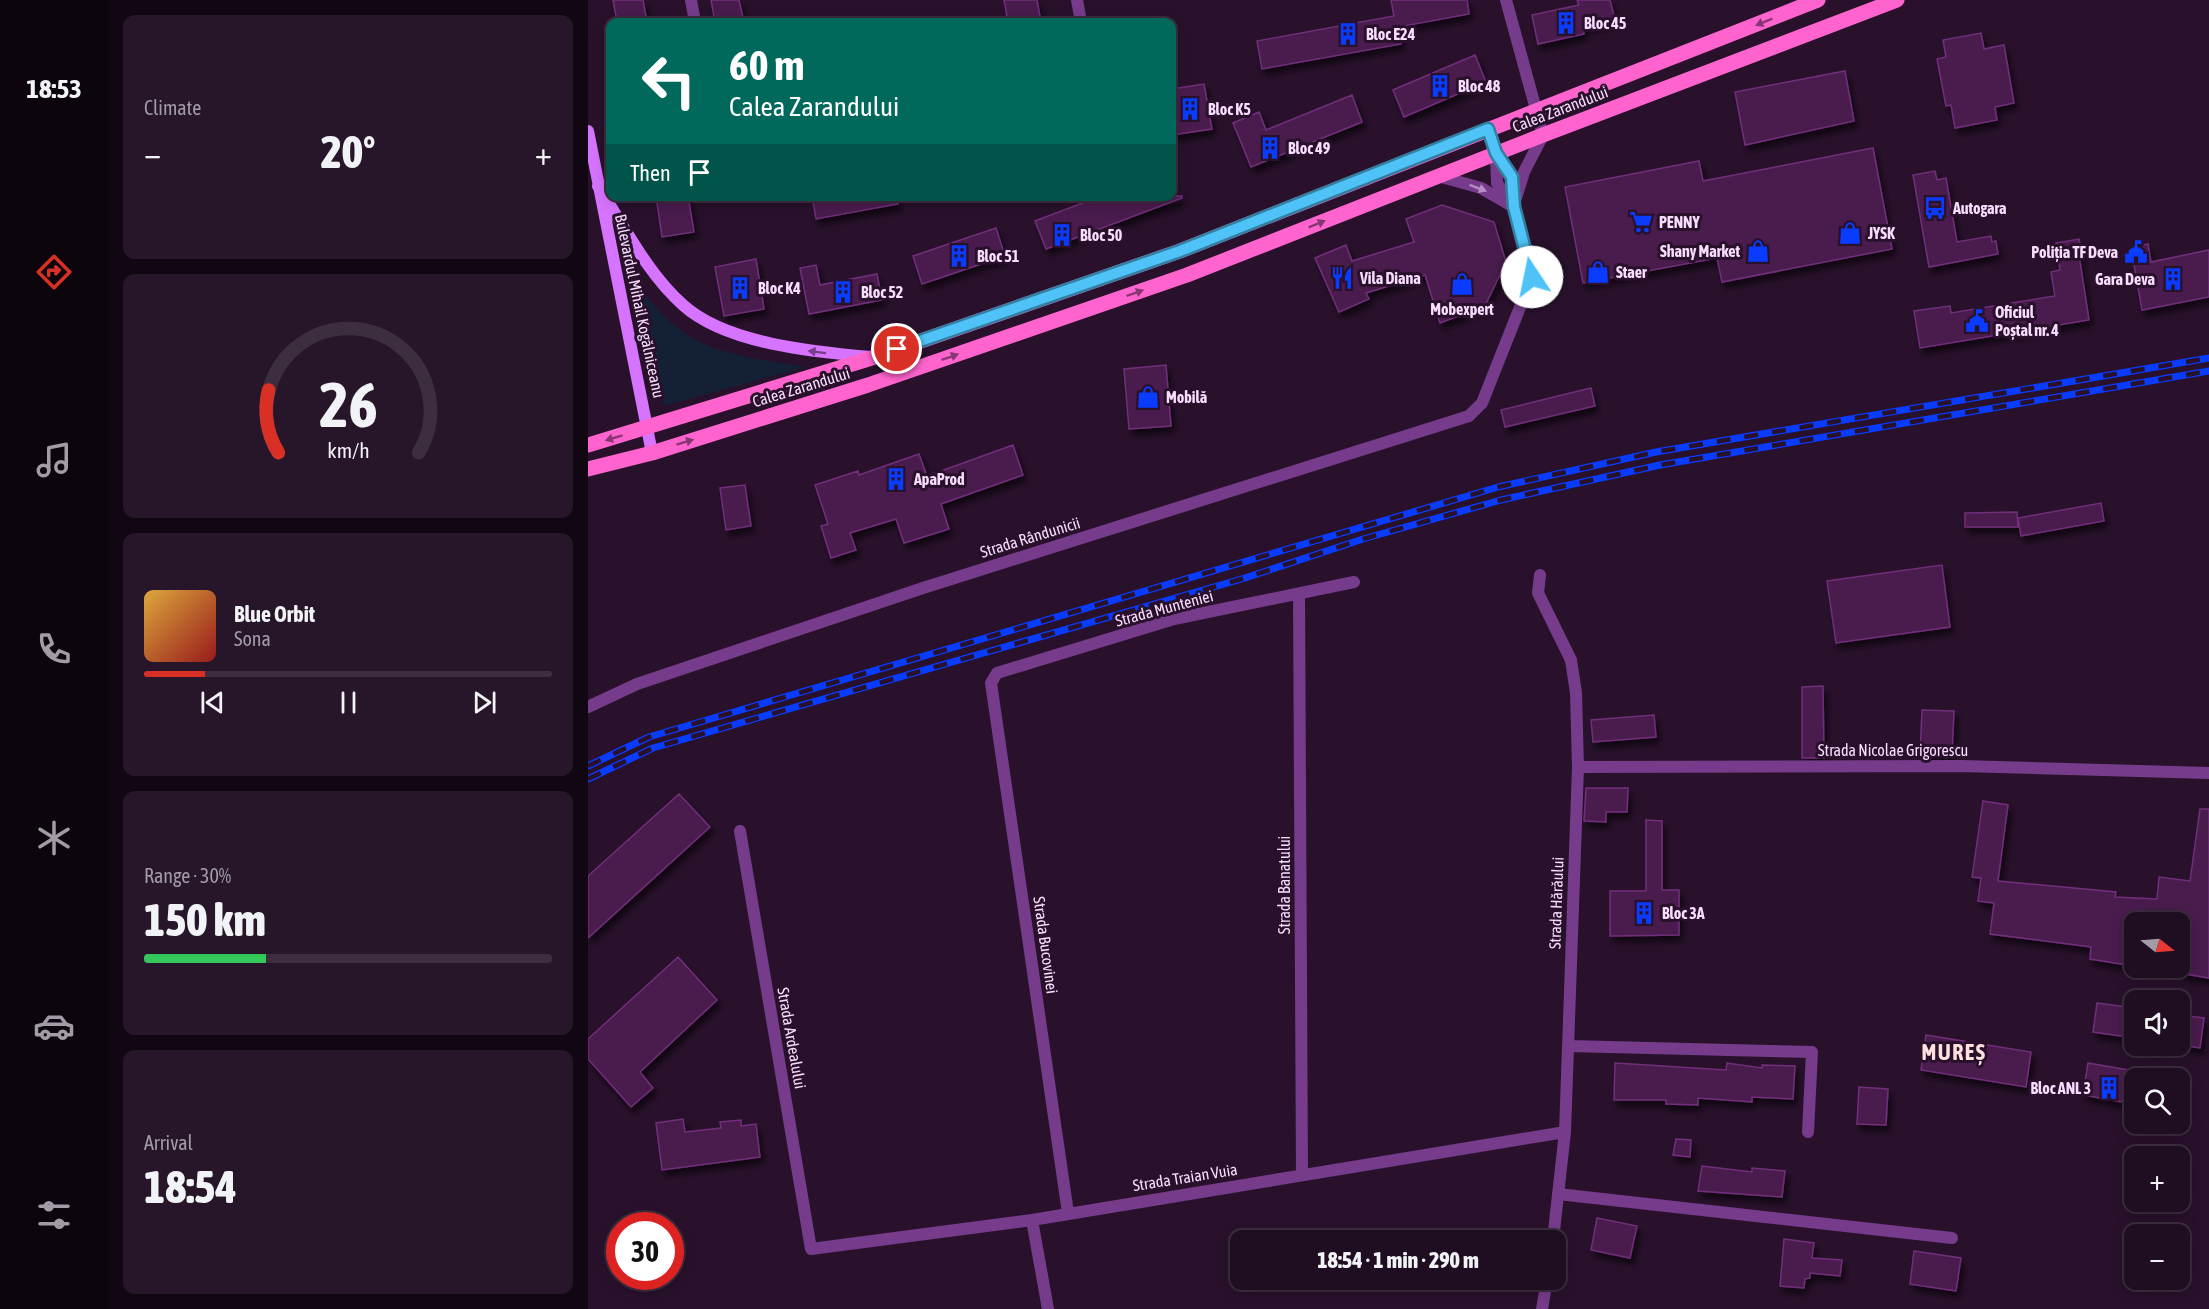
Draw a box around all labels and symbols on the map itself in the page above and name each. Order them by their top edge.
building icon: Bloc 45 [1553,10,1579,36]
place label: Bloc 45 [1584,14,1627,32]
one-way arrow [1755,17,1773,27]
building icon: Bloc E24 [1335,21,1361,47]
place label: Bloc E24 [1366,25,1416,43]
building icon: Bloc 48 [1427,73,1453,99]
place label: Bloc 48 [1458,77,1501,95]
street label: Calea Zarandului [1510,83,1610,135]
building icon: Bloc K5 [1177,96,1203,122]
place label: Bloc K5 [1208,100,1251,118]
building icon: Bloc 49 [1257,135,1283,161]
place label: Bloc 49 [1288,139,1331,157]
one-way arrow [1469,184,1487,194]
bus stop icon: Autogara [1922,195,1948,221]
place label: Autogara [1952,199,2006,217]
supermarket icon: PENNY [1628,209,1654,235]
street label: Bulevardul Mihail Kogălniceanu [611,212,668,400]
place label: PENNY [1659,213,1701,231]
one-way arrow [1308,219,1326,228]
shop icon: JYSK [1837,220,1863,246]
building icon: Bloc 50 [1049,222,1075,248]
place label: JYSK [1867,224,1895,242]
place label: Bloc 50 [1080,226,1123,244]
shop icon: Shany Market [1745,238,1771,264]
public building icon: Poliția TF Deva [2123,239,2149,265]
place label: Shany Market [1660,242,1740,260]
building icon: Bloc 51 [946,243,972,269]
place label: Poliția TF Deva [2031,243,2118,262]
position arrow [1500,245,1564,309]
place label: Bloc 51 [977,247,1020,265]
shop icon: Staer [1585,259,1611,285]
place label: Staer [1616,263,1647,281]
restaurant icon: Vila Diana [1329,265,1355,291]
building icon: Gara Deva [2160,266,2186,292]
place label: Vila Diana [1359,269,1421,287]
place label: Gara Deva [2095,270,2155,288]
shop icon: Mobexpert [1449,271,1475,297]
building icon: Bloc K4 [727,275,753,301]
place label: Bloc K4 [758,279,801,297]
building icon: Bloc 52 [830,279,856,305]
place label: Bloc 52 [861,283,903,301]
one-way arrow [1126,288,1144,298]
place label: Mobexpert [1430,300,1494,318]
place label: Oficiul Poștal nr. 4 [1995,303,2059,340]
public building icon: Oficiul Poștal nr. 4 [1964,308,1990,334]
pin [871,323,922,374]
one-way arrow [808,347,827,356]
one-way arrow [941,351,959,361]
street label: Calea Zarandului [750,364,852,410]
shop icon: Mobilă [1135,384,1161,410]
place label: Mobilă [1166,388,1207,406]
one-way arrow [605,434,623,444]
one-way arrow [676,437,694,446]
building icon: ApaProd [883,466,909,492]
place label: ApaProd [913,470,965,488]
street label: Strada Rândunicii [978,513,1082,561]
street label: Strada Munteniei [1113,586,1215,630]
street label: Strada Nicolae Grigorescu [1818,741,1968,760]
street label: Strada Banatului [1275,836,1293,934]
street label: Strada Hărăului [1545,857,1567,949]
street label: Strada Bucovinei [1030,895,1062,995]
building icon: Bloc 3A [1631,900,1657,926]
place label: Bloc 3A [1662,904,1705,922]
north arrow [2124,912,2190,978]
street label: Strada Ardealului [774,986,810,1090]
district label: MUREȘ [1922,1039,1986,1066]
building icon: Bloc ANL 3 [2096,1075,2122,1101]
place label: Bloc ANL 3 [2031,1079,2091,1097]
street label: Strada Traian Vuia [1131,1160,1239,1194]
speed limit sign: 30 [606,1212,684,1290]

